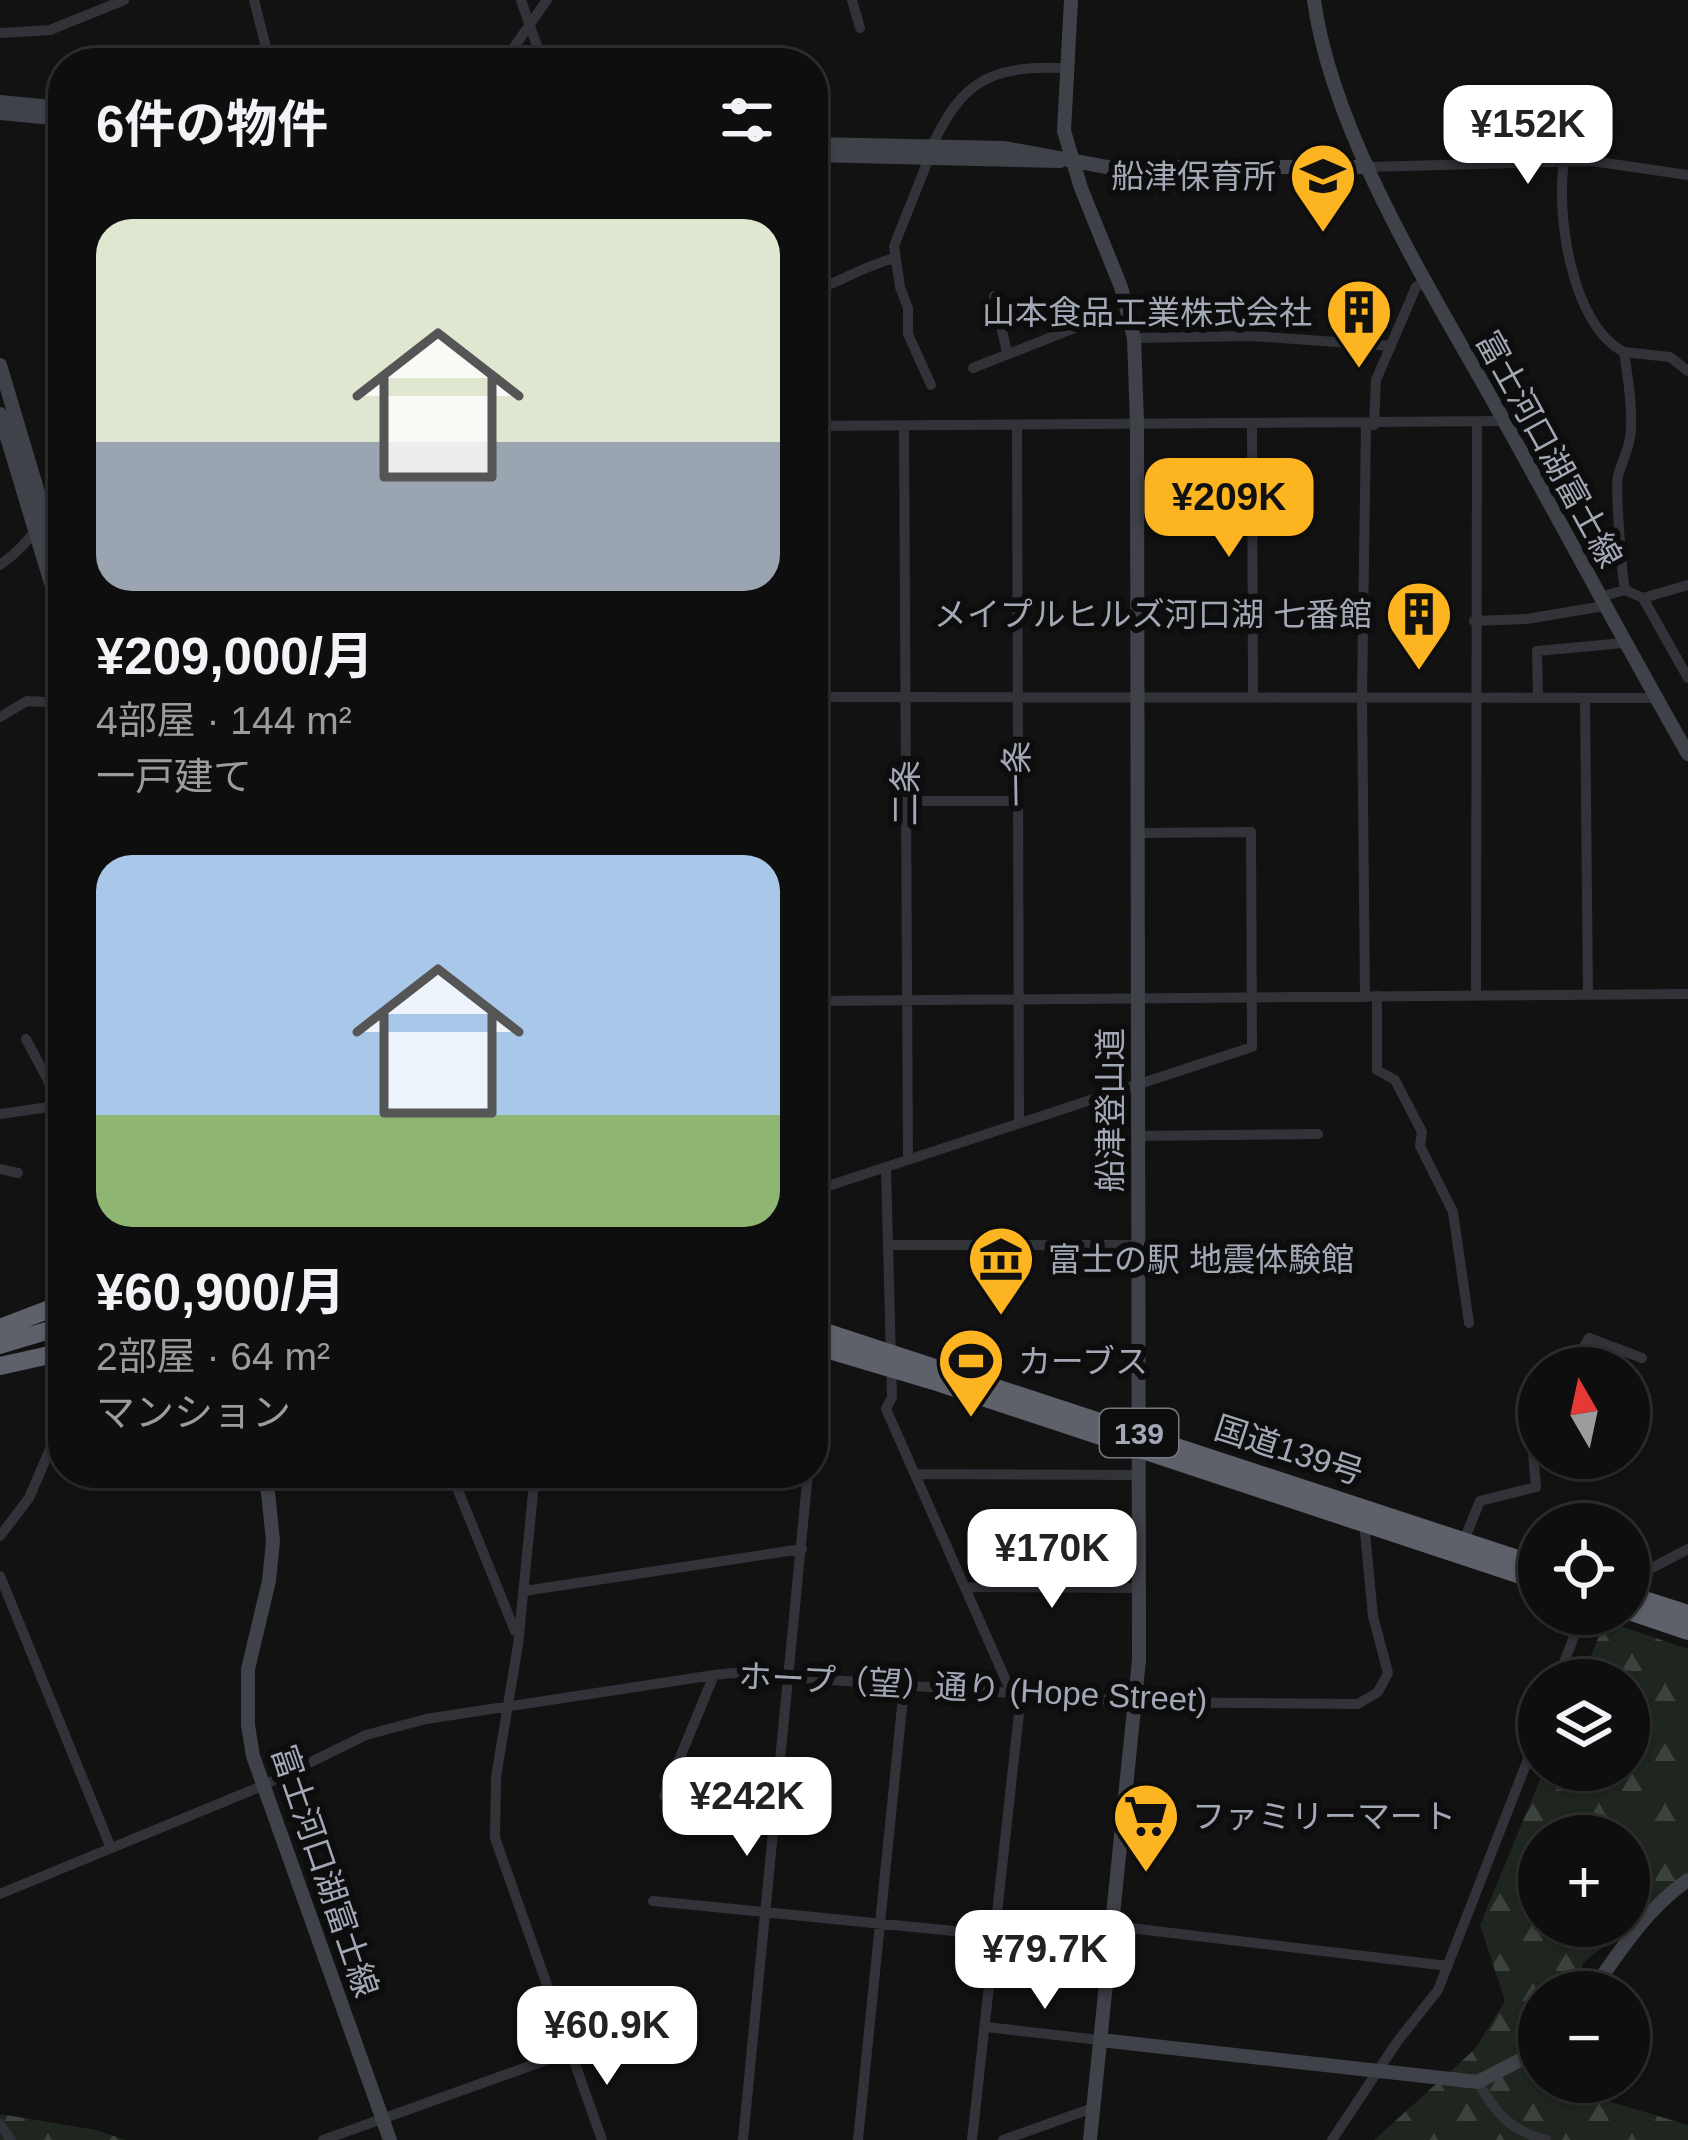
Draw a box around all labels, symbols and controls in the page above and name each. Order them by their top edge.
pin: ¥152K [1444,85,1612,187]
icon: filters [714,87,780,153]
text: 6件の物件 [96,96,328,153]
text: ¥152K [1471,102,1585,145]
school or university icon: 船津保育所 [1288,141,1358,235]
place label: 船津保育所 [1111,158,1276,195]
building icon: 山本食品工業株式会社 [1324,277,1394,371]
place label: 山本食品工業株式会社 [982,294,1312,331]
icon: home [330,297,546,513]
street label: 富士河口湖富士線 [1469,325,1629,573]
pin: ¥209K [1145,458,1313,560]
text: ¥209K [1172,475,1286,518]
building icon: メイプルヒルズ河口湖 七番館 [1384,579,1454,673]
place label: メイプルヒルズ河口湖 七番館 [934,596,1372,633]
text: ¥209,000/月 [96,628,374,685]
text: 4部屋 · 144 m² [96,699,352,742]
street label: 一条 [998,741,1036,807]
text: 一戸建て [96,755,252,798]
street label: 二条 [887,760,924,826]
icon: home [330,933,546,1149]
street label: 船津登山道 [1092,1028,1129,1193]
museum icon: 富士の駅 地震体験館 [966,1224,1036,1318]
place label: 富士の駅 地震体験館 [1048,1241,1354,1278]
text: ¥60,900/月 [96,1264,346,1321]
sports icon: カーブス [936,1326,1006,1420]
text: 2部屋 · 64 m² [96,1335,330,1378]
place label: カーブス [1018,1343,1148,1380]
north arrow [1518,1347,1650,1479]
map controls [1518,1347,1650,2103]
text: マンション [96,1391,291,1434]
road number: 139 [1100,1409,1178,1457]
street label: 国道139号 [1210,1409,1368,1491]
button: locate [1518,1503,1650,1635]
pin: ¥170K [968,1509,1136,1611]
text: ¥170K [995,1526,1109,1569]
street label: ホープ（望）通り (Hope Street) [738,1657,1208,1719]
button: layers [1518,1659,1650,1791]
street label: 富士河口湖富士線 [265,1740,385,2002]
pin: ¥242K [663,1757,831,1859]
text: ¥242K [690,1774,804,1817]
supermarket icon: ファミリーマート [1111,1781,1181,1875]
place label: ファミリーマート [1192,1798,1456,1835]
button: + [1518,1815,1650,1947]
pin: ¥79.7K [947,1910,1143,2012]
text: ¥79.7K [982,1927,1108,1970]
button: − [1518,1971,1650,2103]
pin: ¥60.9K [509,1986,705,2088]
text: ¥60.9K [544,2003,670,2046]

